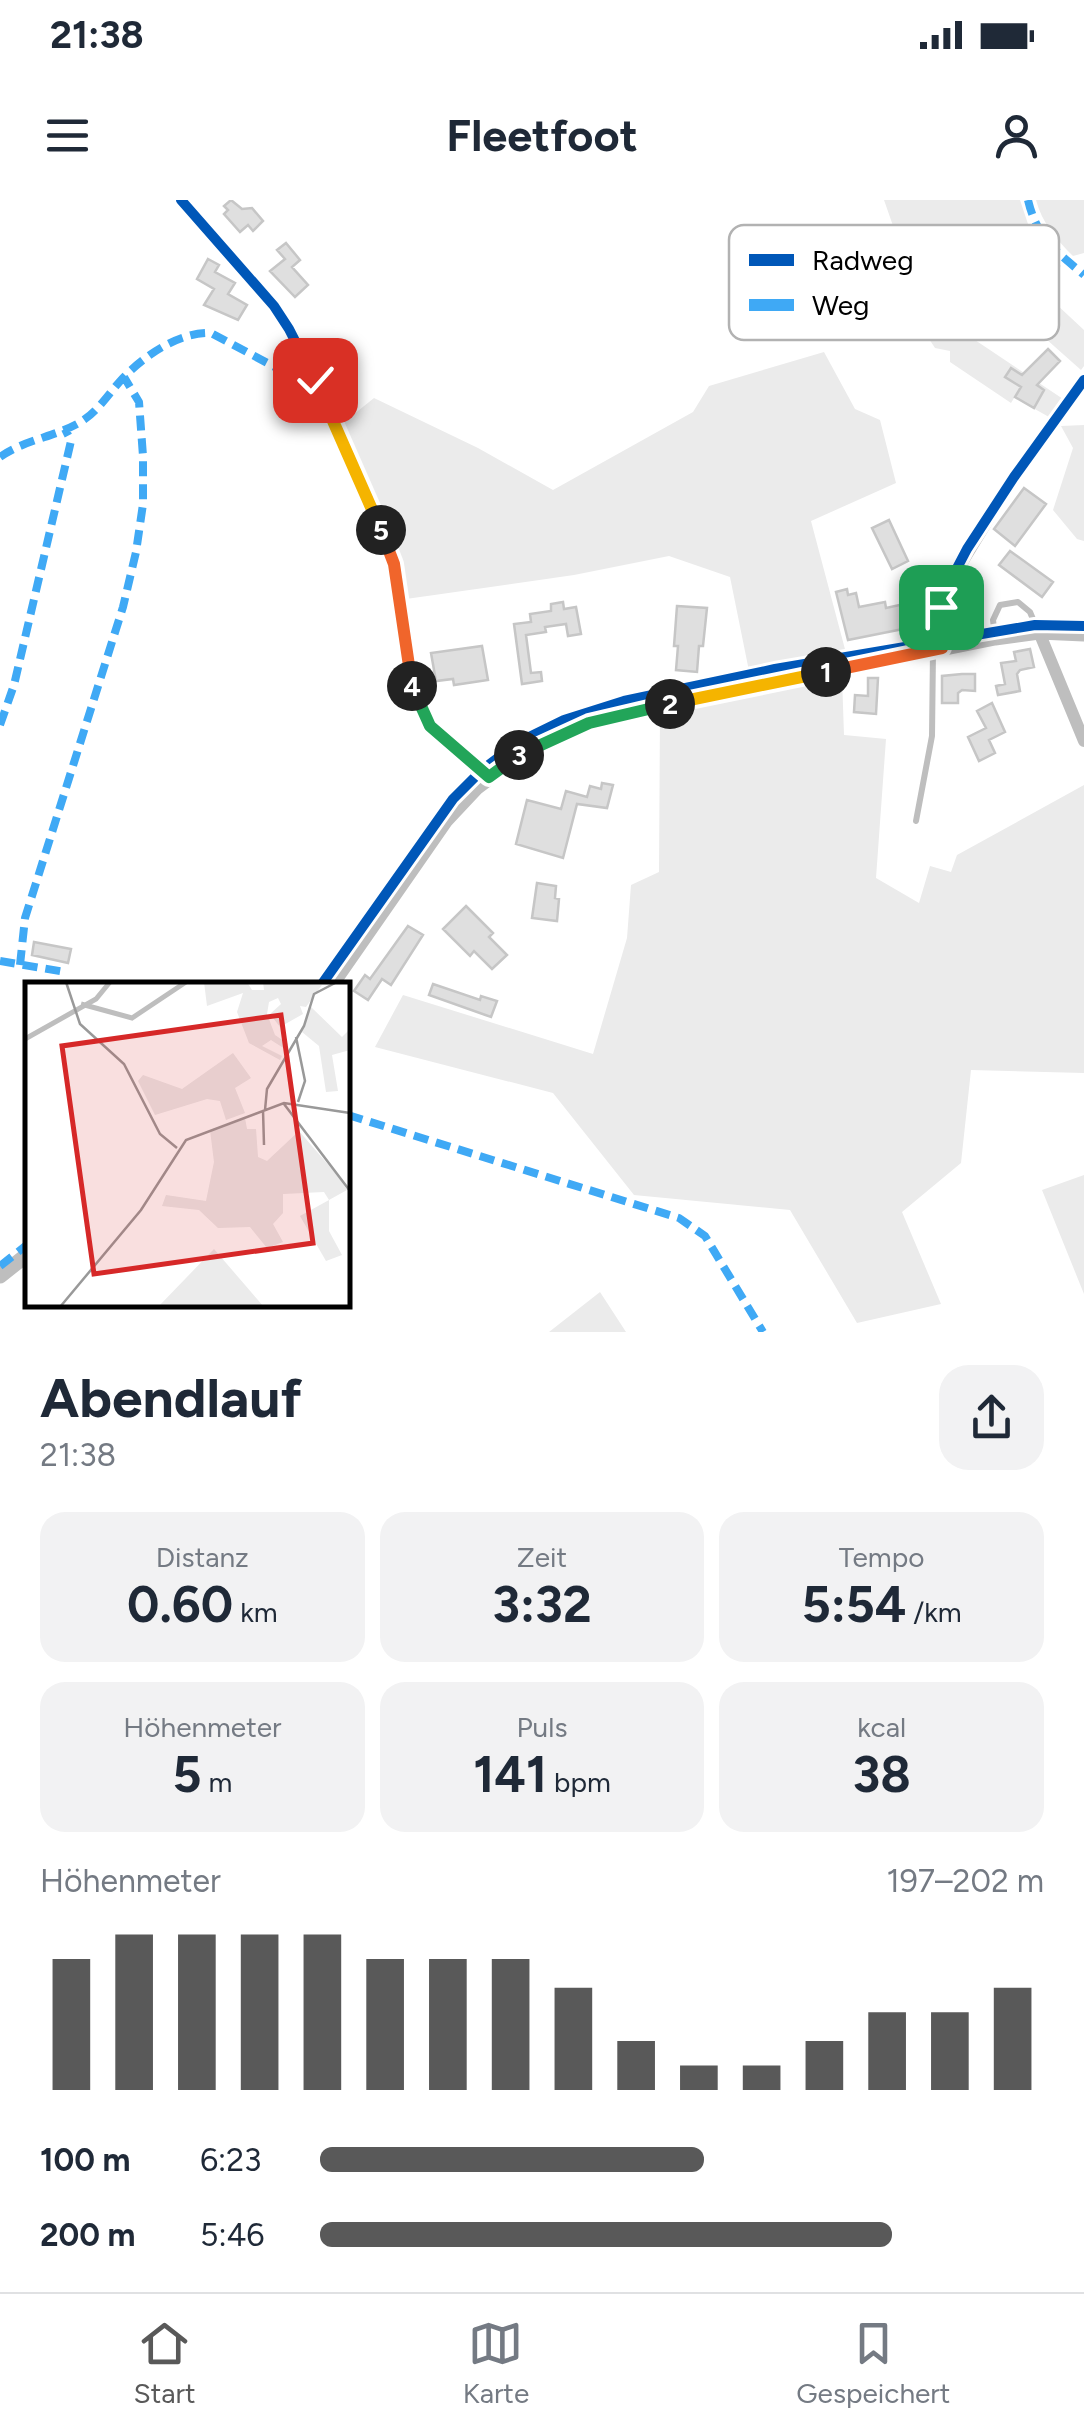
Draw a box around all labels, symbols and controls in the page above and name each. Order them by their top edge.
text: 21:38 [50,12,144,58]
icon: menu [40,108,95,163]
text: Fleetfoot [446,108,638,162]
icon: person [989,108,1044,163]
legend [729,225,1059,340]
text: Radweg [812,243,914,277]
text: Weg [812,288,869,322]
pin [273,338,358,423]
icon: check [288,353,343,408]
pin: 5 [356,505,406,555]
text: 5 [373,513,389,547]
pin [899,565,984,650]
icon: arrive [914,580,969,635]
pin: 1 [801,647,851,697]
text: 1 [820,655,832,689]
pin: 4 [387,661,437,711]
text: 4 [403,669,421,703]
pin: 2 [645,679,695,729]
text: 2 [662,687,678,721]
pin: 3 [494,730,544,780]
text: 3 [511,738,527,772]
inset map [25,982,350,1307]
text: Abendlauf [40,1365,302,1431]
button: share [939,1365,1044,1470]
text: 21:38 [40,1436,116,1474]
text: Distanz [156,1540,249,1574]
text: Zeit [517,1540,567,1574]
text: Tempo [839,1540,924,1574]
text: 0.60 [127,1574,233,1635]
text: 3:32 [492,1574,592,1635]
text: 5:54 [802,1574,906,1635]
text: km [233,1595,278,1629]
text: /km [906,1595,962,1629]
text: Höhenmeter [123,1710,281,1744]
text: Puls [517,1710,567,1744]
text: kcal [857,1710,906,1744]
text: 5 [172,1744,201,1805]
text: 141 [473,1744,547,1805]
text: 38 [852,1744,911,1805]
text: m [201,1765,232,1799]
text: bpm [547,1765,611,1799]
text: Höhenmeter [40,1862,221,1900]
text: 197–202 m [886,1862,1044,1900]
text: 100 m [40,2141,131,2179]
text: 6:23 [200,2141,262,2179]
text: 200 m [40,2216,136,2254]
text: 5:46 [200,2216,264,2254]
tab: Start [134,2316,196,2410]
tab: Karte [463,2316,529,2410]
tab: Gespeichert [796,2316,950,2410]

